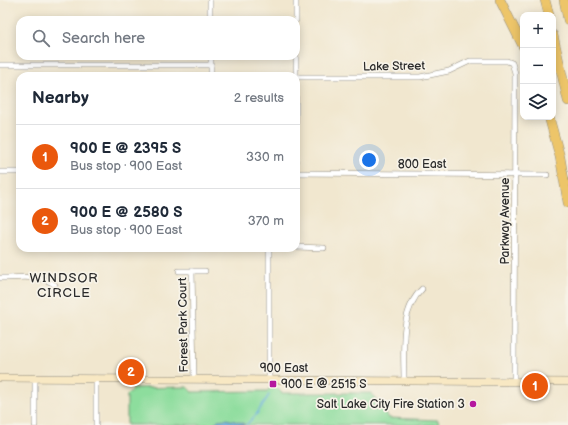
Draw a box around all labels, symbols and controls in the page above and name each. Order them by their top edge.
map controls [520,12,556,120]
button: + [520,12,556,48]
search box [16,16,300,60]
icon: search [30,27,52,49]
text: Search here [62,29,145,48]
button: − [520,48,556,84]
street label: Lake Street [363,58,425,75]
button: layers [520,84,556,120]
text: Nearby [32,88,89,108]
text: 2 results [234,90,284,106]
text: 900 E @ 2395 S [70,139,181,158]
text: 1 [42,149,48,165]
text: 330 m [246,149,284,165]
your location [359,150,379,170]
street label: 800 East [398,157,447,172]
text: Bus stop · 900 East [70,158,182,174]
street label: Parkway Avenue [498,178,513,265]
text: 900 E @ 2580 S [70,203,182,222]
text: 2 [41,213,49,229]
text: 370 m [248,213,284,229]
text: Bus stop · 900 East [70,222,182,238]
district label: WINDSOR CIRCLE [29,270,99,301]
street label: Forest Park Court [175,277,192,373]
pin: 2 [118,357,144,387]
street label: 900 East [260,361,309,376]
pin: 1 [522,371,548,401]
place label: 900 E @ 2515 S [281,377,366,392]
marker: 900 E @ 2515 S [268,379,278,389]
place label: Salt Lake City Fire Station 3 [317,397,465,412]
marker: Salt Lake City Fire Station 3 [468,399,478,409]

